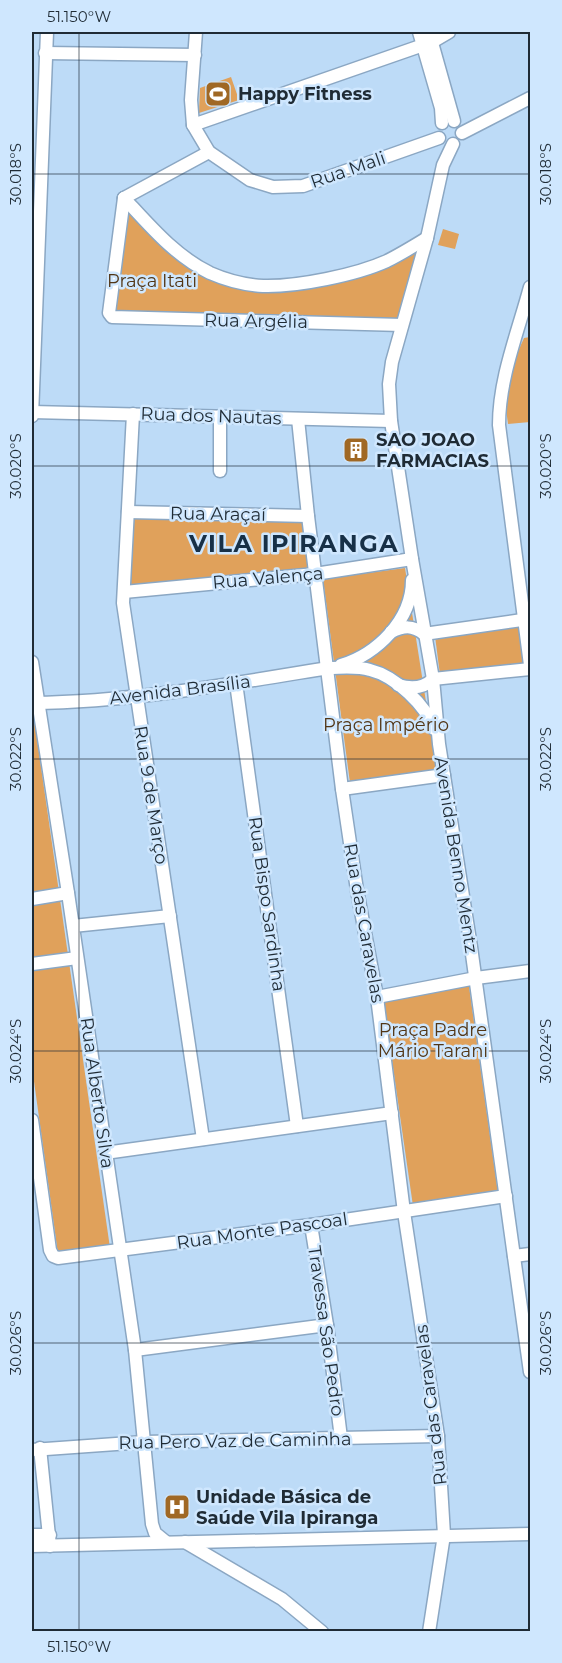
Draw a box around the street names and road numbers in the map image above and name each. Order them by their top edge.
street label: Rua Mali [308,147,388,193]
street label: Rua Argélia [204,309,308,333]
street label: Rua dos Nautas [140,403,282,429]
street label: Rua Araçaí [170,502,267,526]
street label: Rua Valença [212,562,324,594]
street label: Avenida Brasília [108,670,252,710]
street label: Rua 9 de Março [129,724,173,866]
street label: Avenida Benno Mentz [430,755,482,955]
street label: Rua Bispo Sardinha [244,815,290,993]
street label: Rua das Caravelas [339,842,389,1005]
street label: Rua Alberto Silva [75,1016,119,1170]
street label: Rua Monte Pascoal [175,1208,349,1254]
street label: Travessa São Pedro [303,1244,349,1418]
street label: Rua das Caravelas [410,1323,452,1487]
street label: Rua Pero Vaz de Caminha [118,1428,352,1454]

